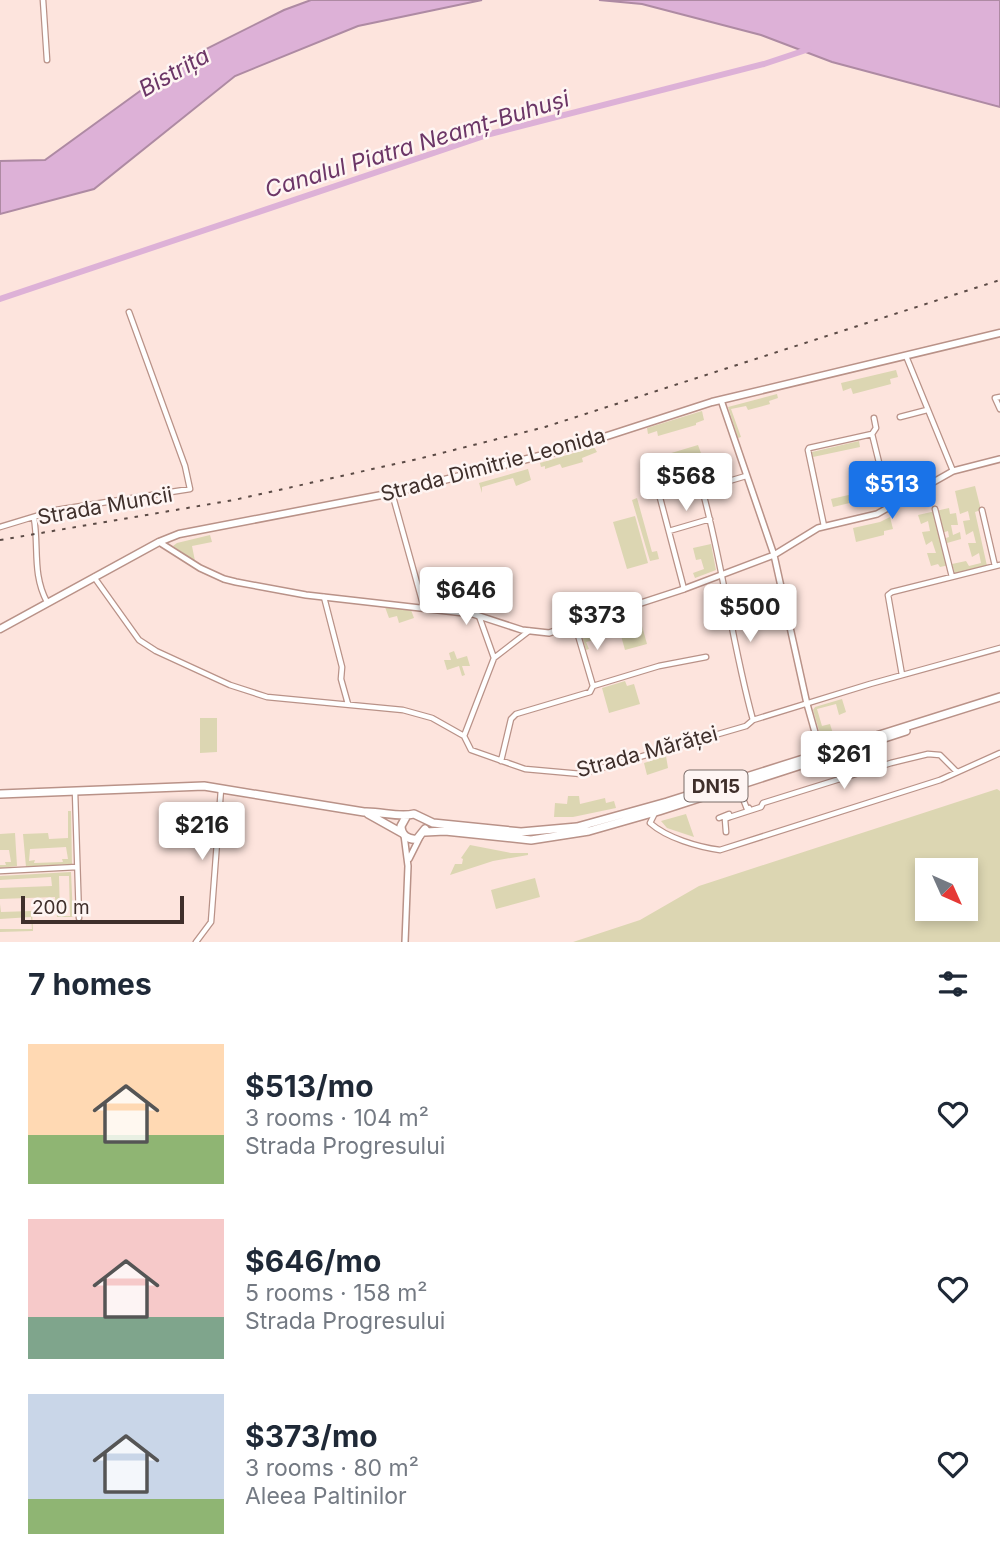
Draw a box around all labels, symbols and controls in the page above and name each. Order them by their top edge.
water label: Bistrița [134,41,214,103]
water label: Canalul Piatra Neamț-Buhuși [261,84,573,204]
street label: Strada Dimitrie Leonida [378,422,608,507]
pin: $568 [645,454,727,513]
text: $568 [656,462,716,490]
pin: $513 [851,462,933,521]
text: $513 [865,470,919,498]
street label: Strada Muncii [35,481,174,530]
pin: $646 [425,568,507,627]
text: $646 [436,576,496,604]
pin: $500 [709,584,791,644]
pin: $373 [556,592,638,652]
text: $500 [720,593,780,621]
text: $373 [568,601,626,629]
street label: Strada Mărăței [574,721,720,782]
pin: $261 [803,732,885,791]
text: $261 [817,740,871,768]
road number: DN15 [684,771,748,802]
pin: $216 [161,802,243,862]
text: $216 [175,811,229,839]
north arrow [915,858,978,920]
map controls [915,858,978,921]
scale bar [21,893,184,925]
text: 200 m [32,896,90,919]
icon: filters [934,965,972,1003]
text: 7 homes [28,966,152,1002]
text: $513/mo [245,1068,374,1104]
icon: home [84,1072,168,1156]
icon: heart [934,1095,972,1133]
text: 3 rooms · 104 m² [245,1104,429,1132]
text: Strada Progresului [245,1132,445,1160]
text: $646/mo [245,1243,381,1279]
icon: home [84,1247,168,1331]
icon: heart [934,1270,972,1308]
text: 5 rooms · 158 m² [245,1279,428,1307]
text: Strada Progresului [245,1307,445,1335]
text: $373/mo [245,1418,378,1454]
icon: home [84,1422,168,1506]
icon: heart [934,1445,972,1483]
text: 3 rooms · 80 m² [245,1454,419,1482]
text: Aleea Paltinilor [245,1482,407,1510]

